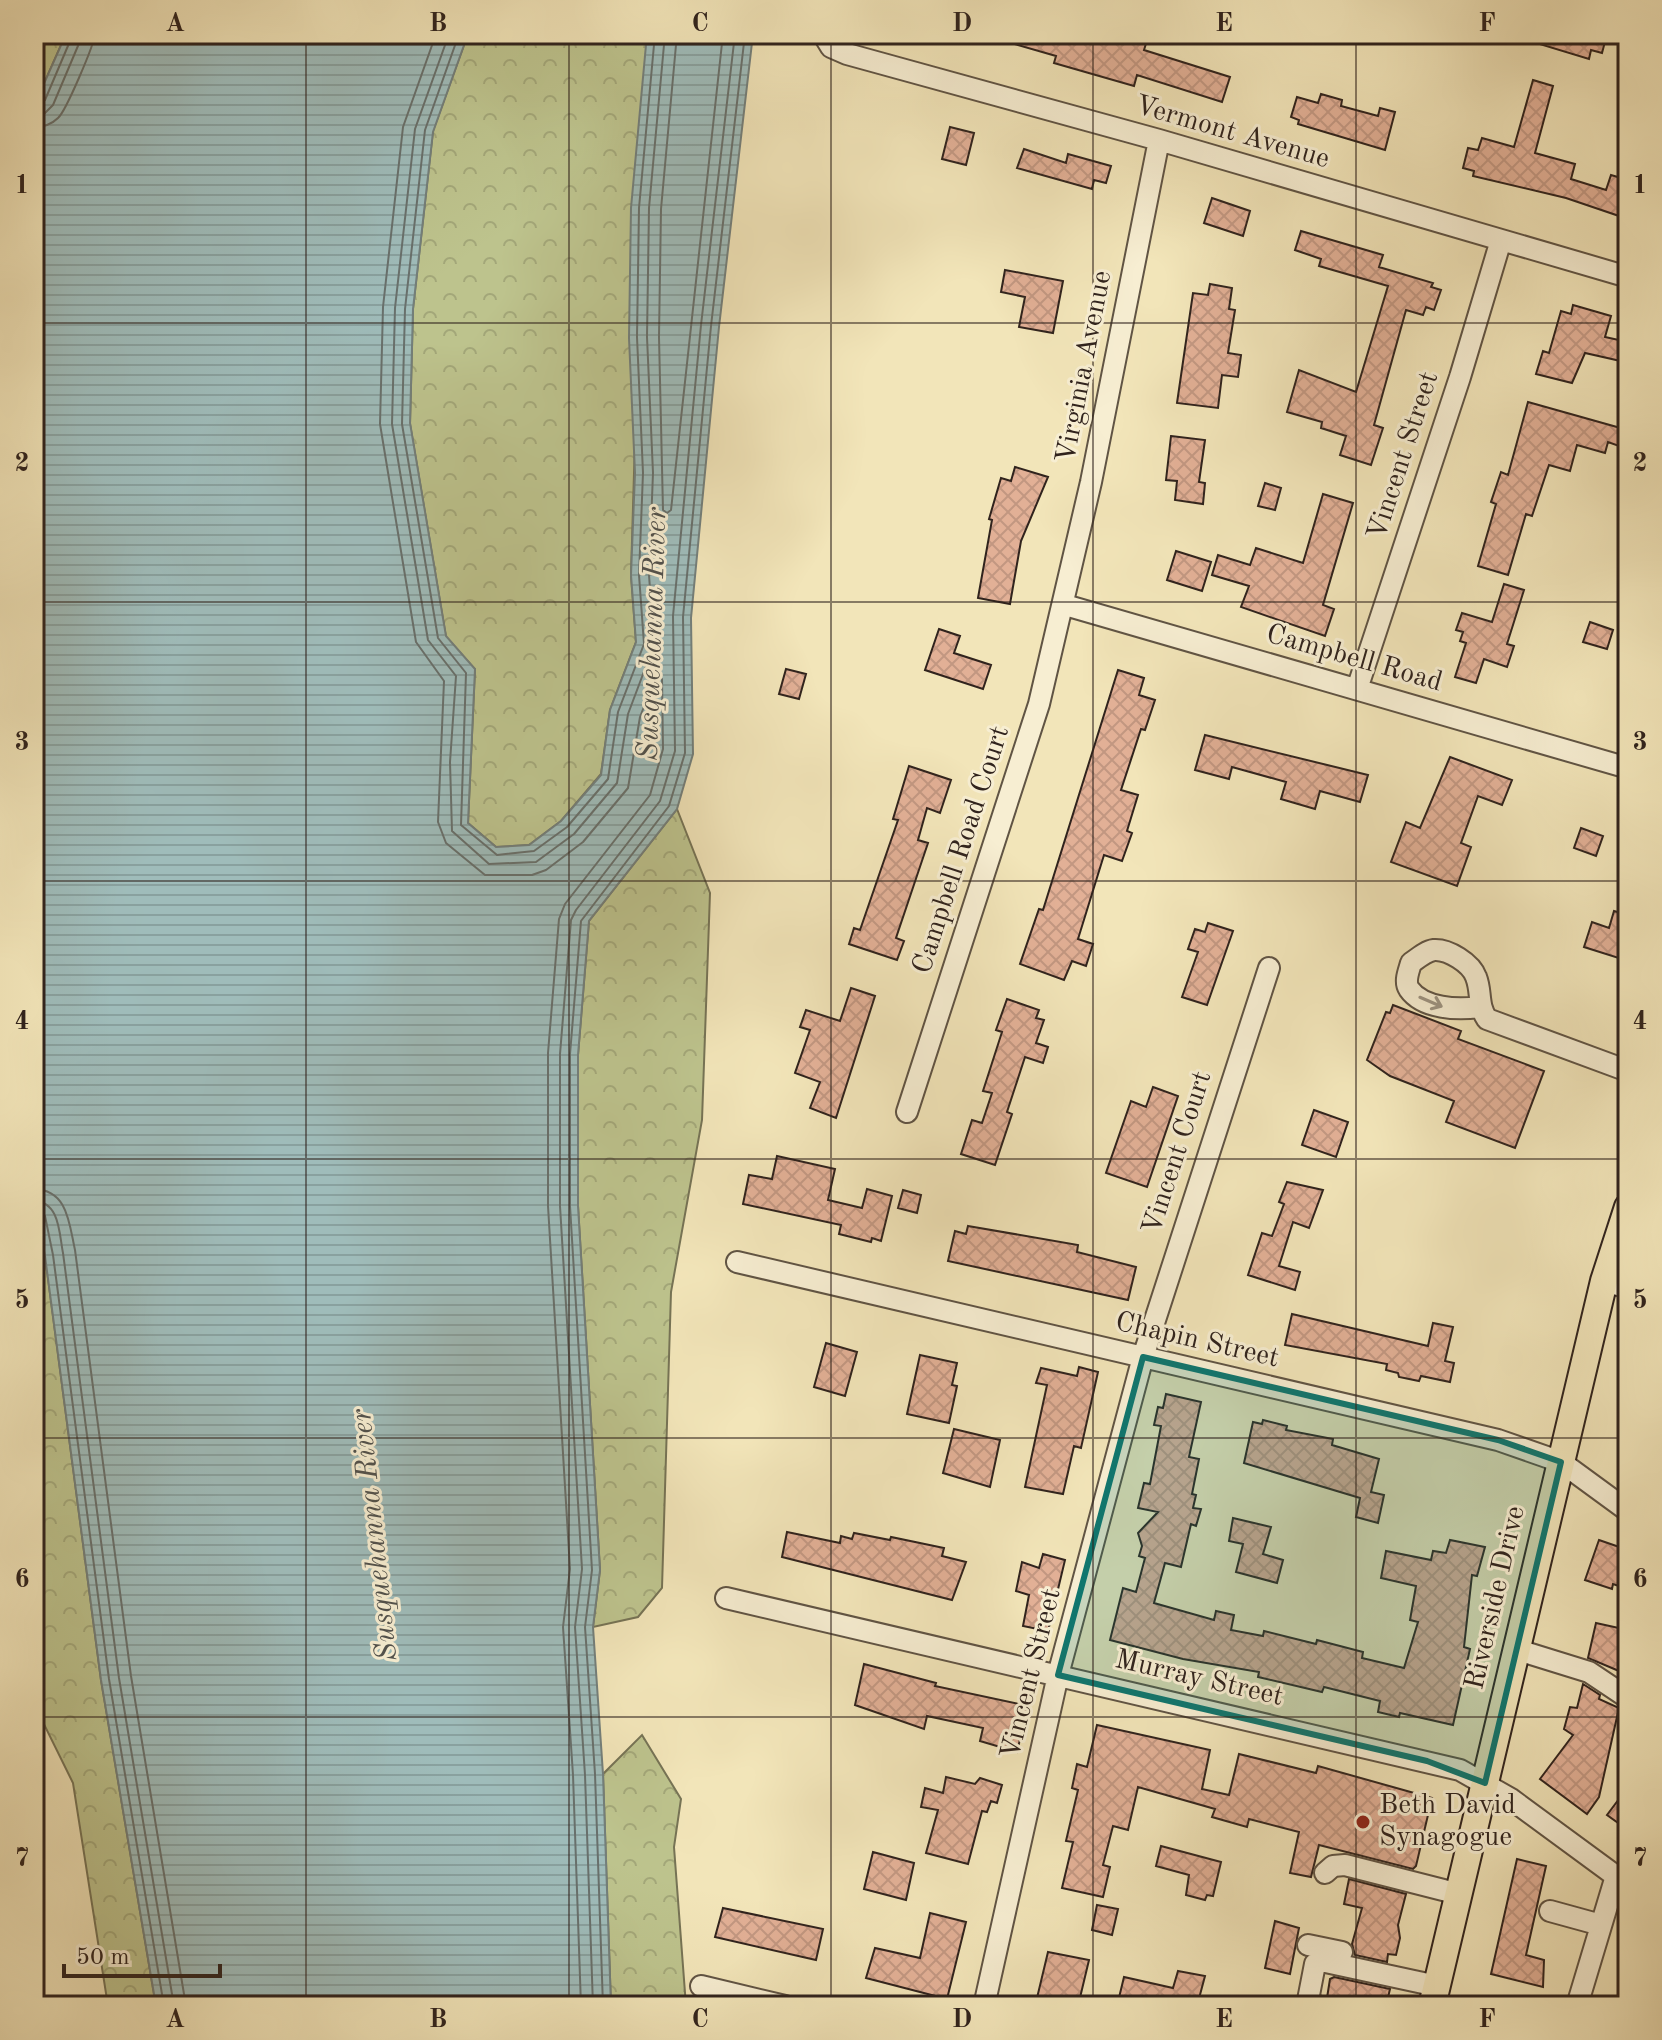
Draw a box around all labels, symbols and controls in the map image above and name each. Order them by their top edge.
text: A [165,11,185,37]
text: B [429,11,447,37]
text: C [691,11,709,37]
text: D [952,11,972,37]
text: E [1215,11,1233,37]
text: F [1478,11,1496,37]
street label: Vermont Avenue [1131,92,1333,174]
text: 1 [14,173,30,199]
text: 1 [1632,173,1648,199]
street label: Virginia Avenue [1053,268,1117,466]
street label: Vincent Street [1364,368,1444,544]
text: 2 [14,451,30,477]
text: 2 [1632,451,1648,477]
water label: Susquehanna River [634,506,672,761]
street label: Campbell Road [1263,620,1445,698]
street label: Campbell Road Court [909,723,1015,977]
text: 3 [14,730,30,756]
text: 3 [1632,730,1648,756]
one-way arrow [1419,995,1443,1010]
text: 4 [14,1009,30,1035]
text: 4 [1632,1009,1648,1035]
street label: Vincent Court [1138,1068,1218,1238]
text: 5 [14,1288,30,1314]
text: 5 [1632,1288,1648,1314]
street label: Chapin Street [1112,1309,1282,1373]
water label: Susquehanna River [347,1406,403,1663]
street label: Riverside Drive [1461,1503,1531,1693]
text: 6 [14,1567,30,1593]
text: 6 [1632,1567,1648,1593]
street label: Vincent Street [997,1586,1067,1762]
street label: Murray Street [1112,1646,1286,1712]
place label: Beth David Synagogue [1379,1792,1516,1852]
marker: Beth David Synagogue [1354,1813,1372,1831]
text: 7 [14,1846,30,1872]
text: 7 [1632,1846,1648,1872]
scale bar [64,1928,220,1978]
text: 50 m [76,1946,130,1970]
text: A [165,2007,185,2033]
text: B [429,2007,447,2033]
text: C [691,2007,709,2033]
text: D [952,2007,972,2033]
text: E [1215,2007,1233,2033]
text: F [1478,2007,1496,2033]

